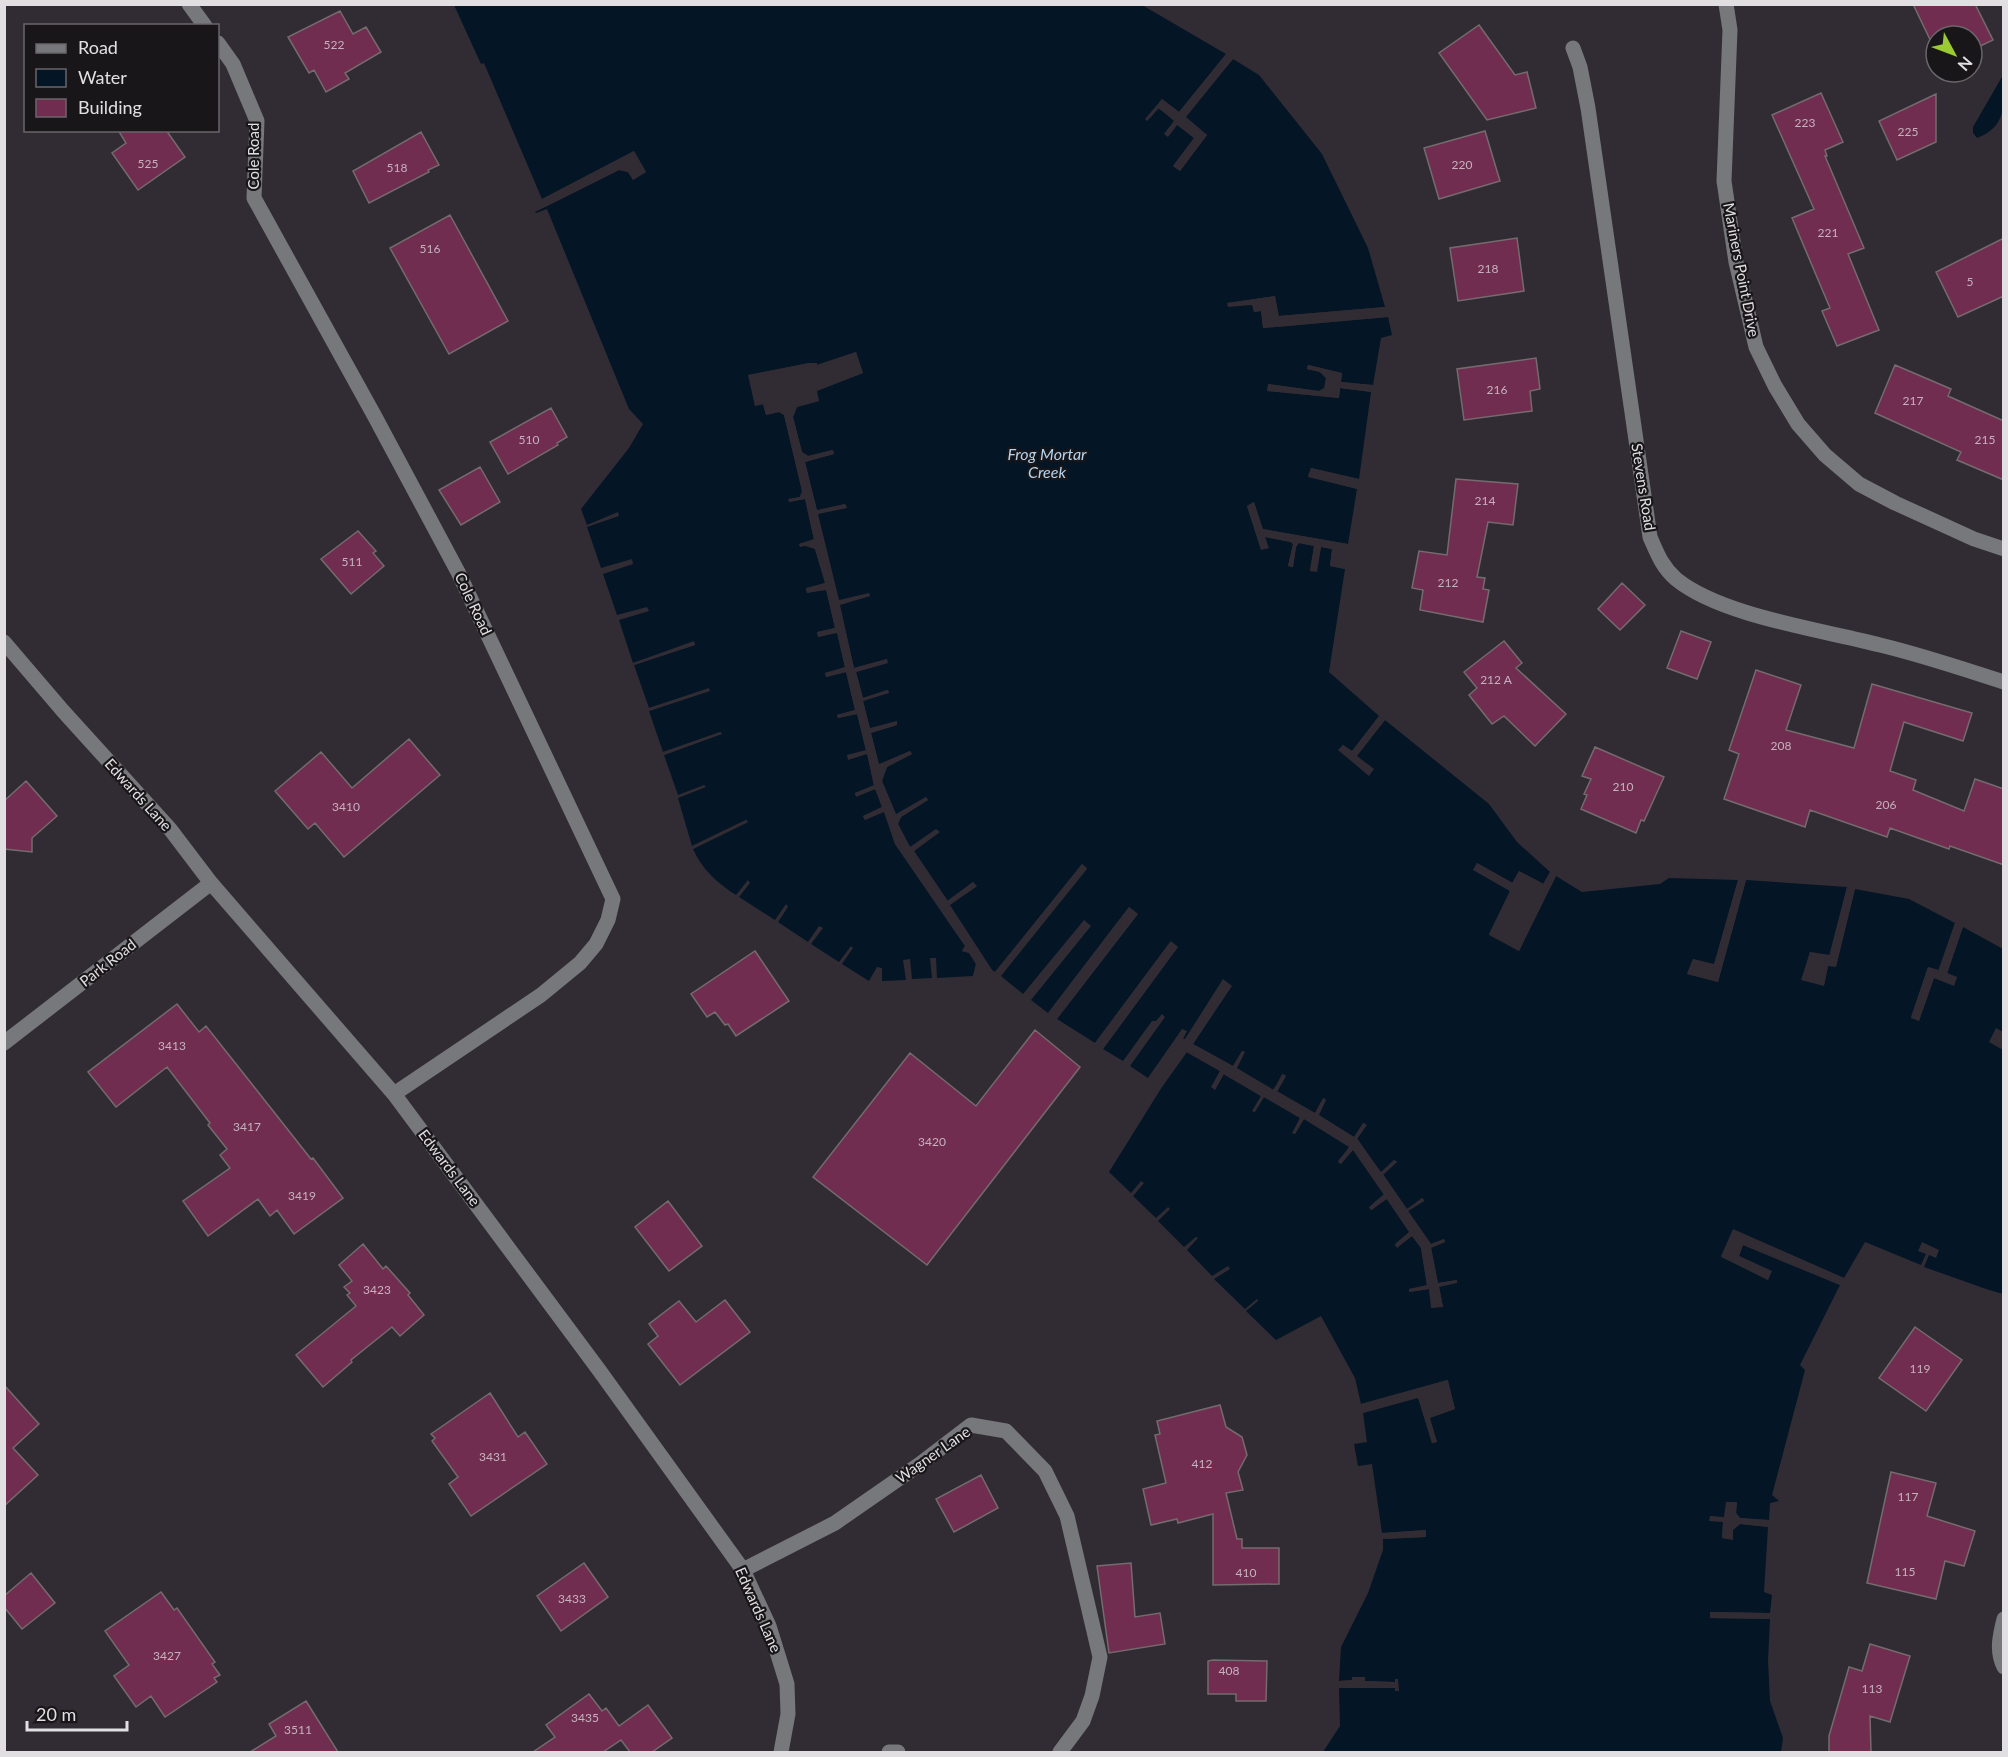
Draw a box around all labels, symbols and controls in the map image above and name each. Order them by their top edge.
legend [24,24,219,132]
north arrow [1924,24,1984,84]
text: Road [78,36,118,58]
house number: 522 [324,37,344,52]
text: N [1954,53,1977,75]
text: Water [78,66,127,88]
text: Building [78,96,142,118]
house number: 223 [1795,115,1815,130]
street label: Cole Road [244,123,262,189]
house number: 225 [1898,124,1918,139]
house number: 525 [138,156,158,171]
house number: 220 [1452,157,1472,172]
house number: 518 [387,160,407,175]
street label: Mariners Point Drive [1720,201,1764,338]
house number: 221 [1818,225,1838,240]
house number: 516 [420,241,440,256]
house number: 218 [1478,261,1498,276]
house number: 5 [1967,274,1974,289]
house number: 216 [1487,382,1507,397]
house number: 217 [1903,393,1923,408]
house number: 510 [519,432,539,447]
house number: 215 [1975,432,1995,447]
street label: Stevens Road [1628,442,1660,532]
water label: Frog Mortar Creek [1007,444,1087,481]
house number: 214 [1475,493,1495,508]
house number: 511 [342,554,362,569]
street label: Cole Road [452,569,496,638]
house number: 212 [1438,575,1458,590]
house number: 212 A [1480,672,1513,687]
house number: 208 [1771,738,1791,753]
street label: Edwards Lane [102,754,176,834]
house number: 210 [1613,779,1633,794]
house number: 206 [1876,797,1896,812]
house number: 3410 [332,799,360,814]
street label: Park Road [76,935,139,990]
house number: 3413 [158,1038,186,1053]
house number: 3417 [233,1119,261,1134]
street label: Edwards Lane [415,1126,484,1209]
house number: 3420 [918,1134,946,1149]
house number: 3419 [288,1188,316,1203]
house number: 3423 [363,1282,391,1297]
house number: 119 [1910,1361,1930,1376]
street label: Wagner Lane [892,1422,973,1486]
house number: 3431 [479,1449,507,1464]
house number: 412 [1192,1456,1212,1471]
house number: 117 [1898,1489,1918,1504]
street label: Edwards Lane [732,1564,786,1655]
house number: 115 [1895,1564,1915,1579]
house number: 410 [1236,1565,1256,1580]
house number: 3433 [558,1591,586,1606]
house number: 3427 [153,1648,181,1663]
house number: 408 [1219,1663,1239,1678]
house number: 113 [1862,1681,1882,1696]
scale bar [27,1694,128,1732]
text: 20 m [36,1703,76,1725]
house number: 3435 [571,1710,599,1725]
house number: 3511 [284,1722,312,1737]

